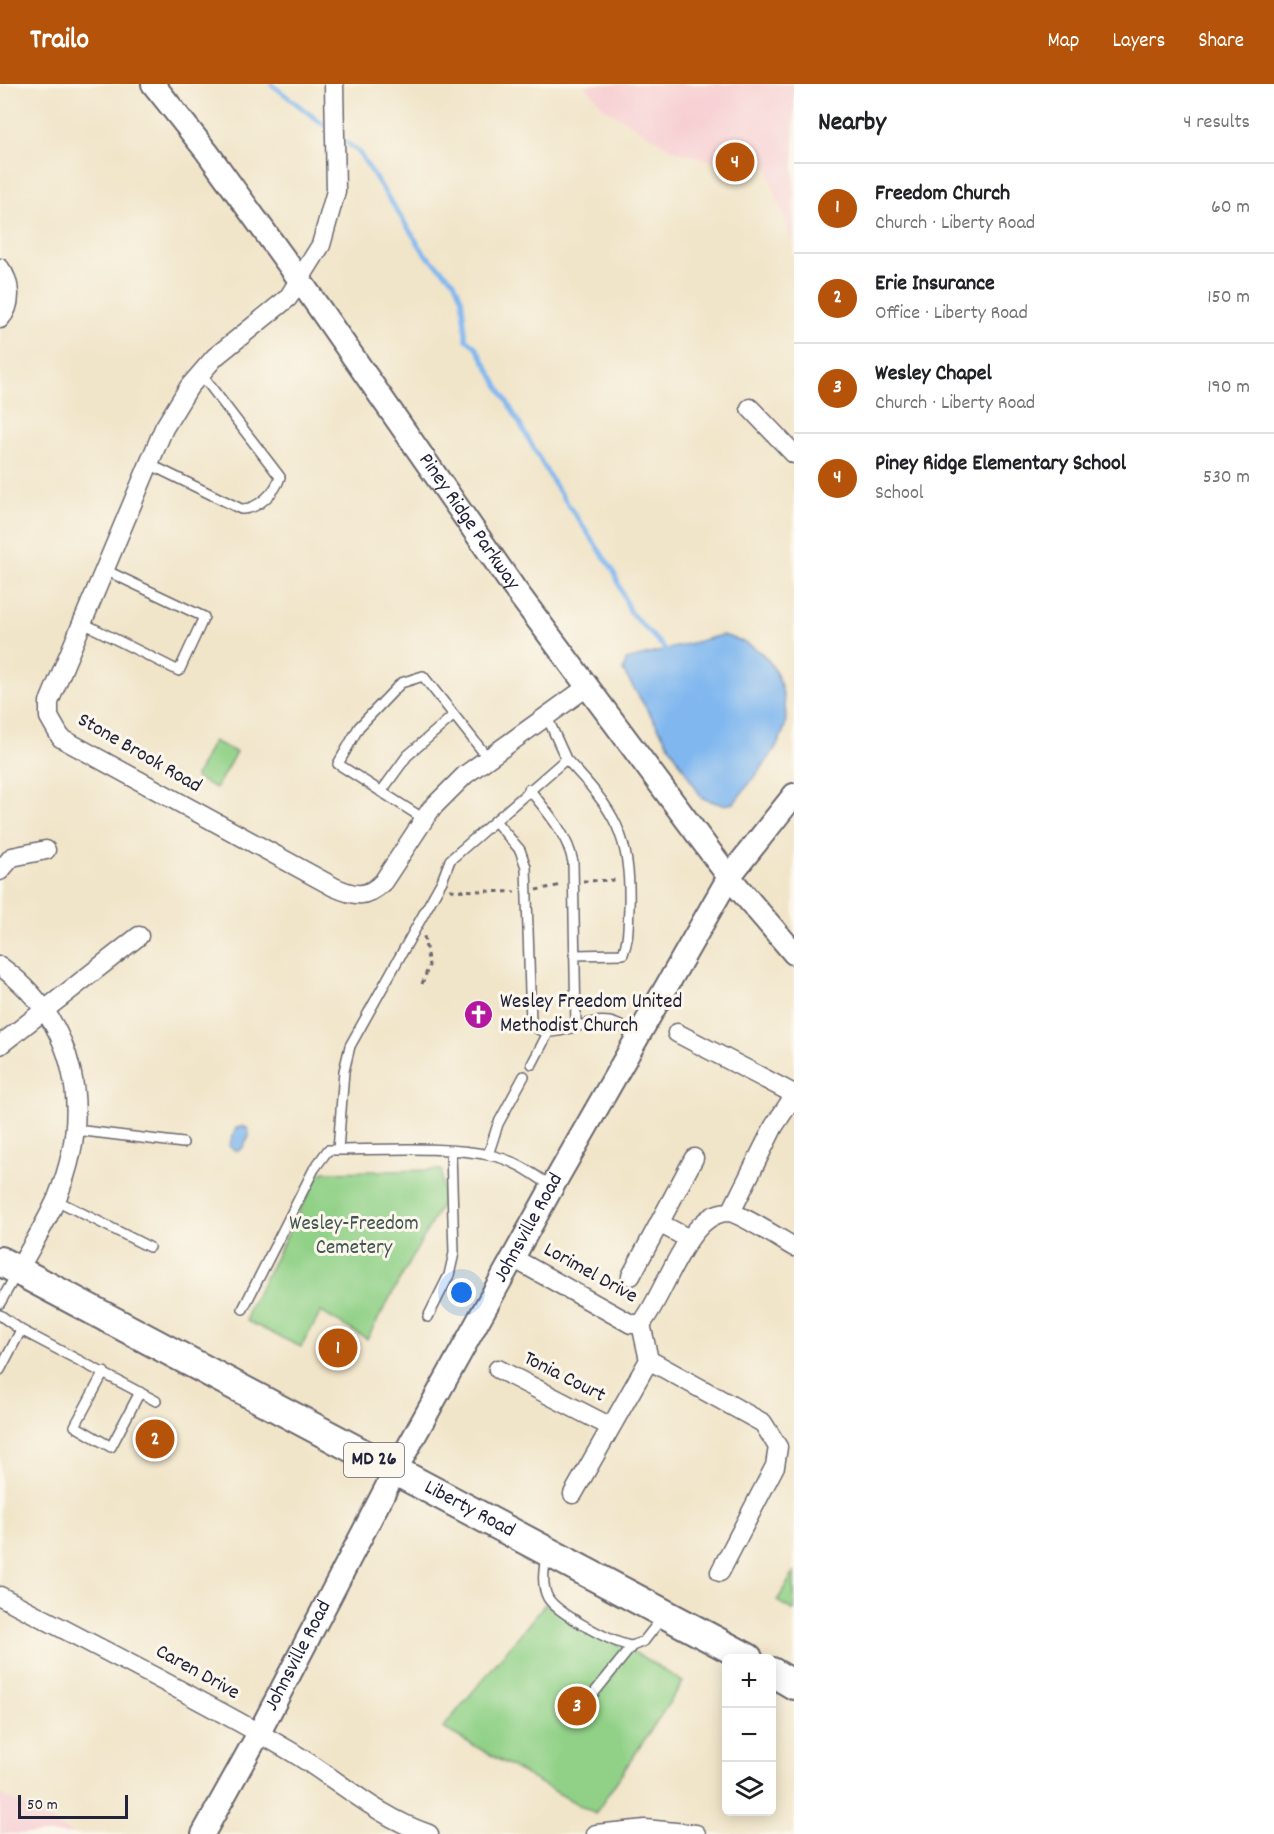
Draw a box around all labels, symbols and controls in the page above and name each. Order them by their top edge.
text: Trailo [30,22,89,62]
text: Map [1048,27,1079,57]
text: Layers [1112,27,1165,57]
text: Share [1198,27,1244,57]
text: Nearby [818,105,886,142]
text: 4 results [1183,109,1250,137]
pin: 4 [716,140,754,184]
text: Freedom Church [875,179,1010,210]
text: 1 [835,194,840,222]
text: 60 m [1211,194,1250,222]
text: Church · Liberty Road [875,210,1035,238]
text: Erie Insurance [875,269,995,300]
text: 2 [833,284,842,312]
text: 150 m [1207,284,1250,312]
text: Office · Liberty Road [875,300,1028,328]
text: Wesley Chapel [875,359,992,390]
text: 3 [833,374,842,402]
text: 190 m [1207,374,1250,402]
text: Church · Liberty Road [875,390,1035,418]
street label: Piney Ridge Parkway [410,448,527,597]
text: Piney Ridge Elementary School [875,449,1126,480]
text: 4 [833,464,842,492]
text: 530 m [1203,464,1250,492]
text: School [875,480,924,508]
street label: Stone Brook Road [71,706,207,802]
place label: Wesley Freedom United Methodist Church [500,988,682,1042]
church icon: Wesley Freedom United Methodist Church [463,999,495,1031]
street label: Johnsville Road [487,1168,572,1289]
park label: Wesley-Freedom Cemetery [289,1210,419,1264]
street label: Lorimel Drive [537,1236,643,1312]
your location [447,1278,476,1307]
pin: 1 [318,1326,358,1370]
street label: Tonia Court [518,1345,610,1412]
pin: 2 [136,1416,174,1462]
road number: MD 26 [344,1443,404,1477]
street label: Liberty Road [418,1473,520,1546]
street label: Johnsville Road [258,1596,340,1717]
street label: Caren Drive [149,1638,245,1708]
map controls [722,1654,776,1816]
button: + [722,1654,776,1708]
pin: 3 [558,1684,596,1728]
button: − [722,1708,776,1762]
button: layers [722,1762,776,1816]
scale bar [18,1792,128,1820]
text: 50 m [27,1794,58,1817]

